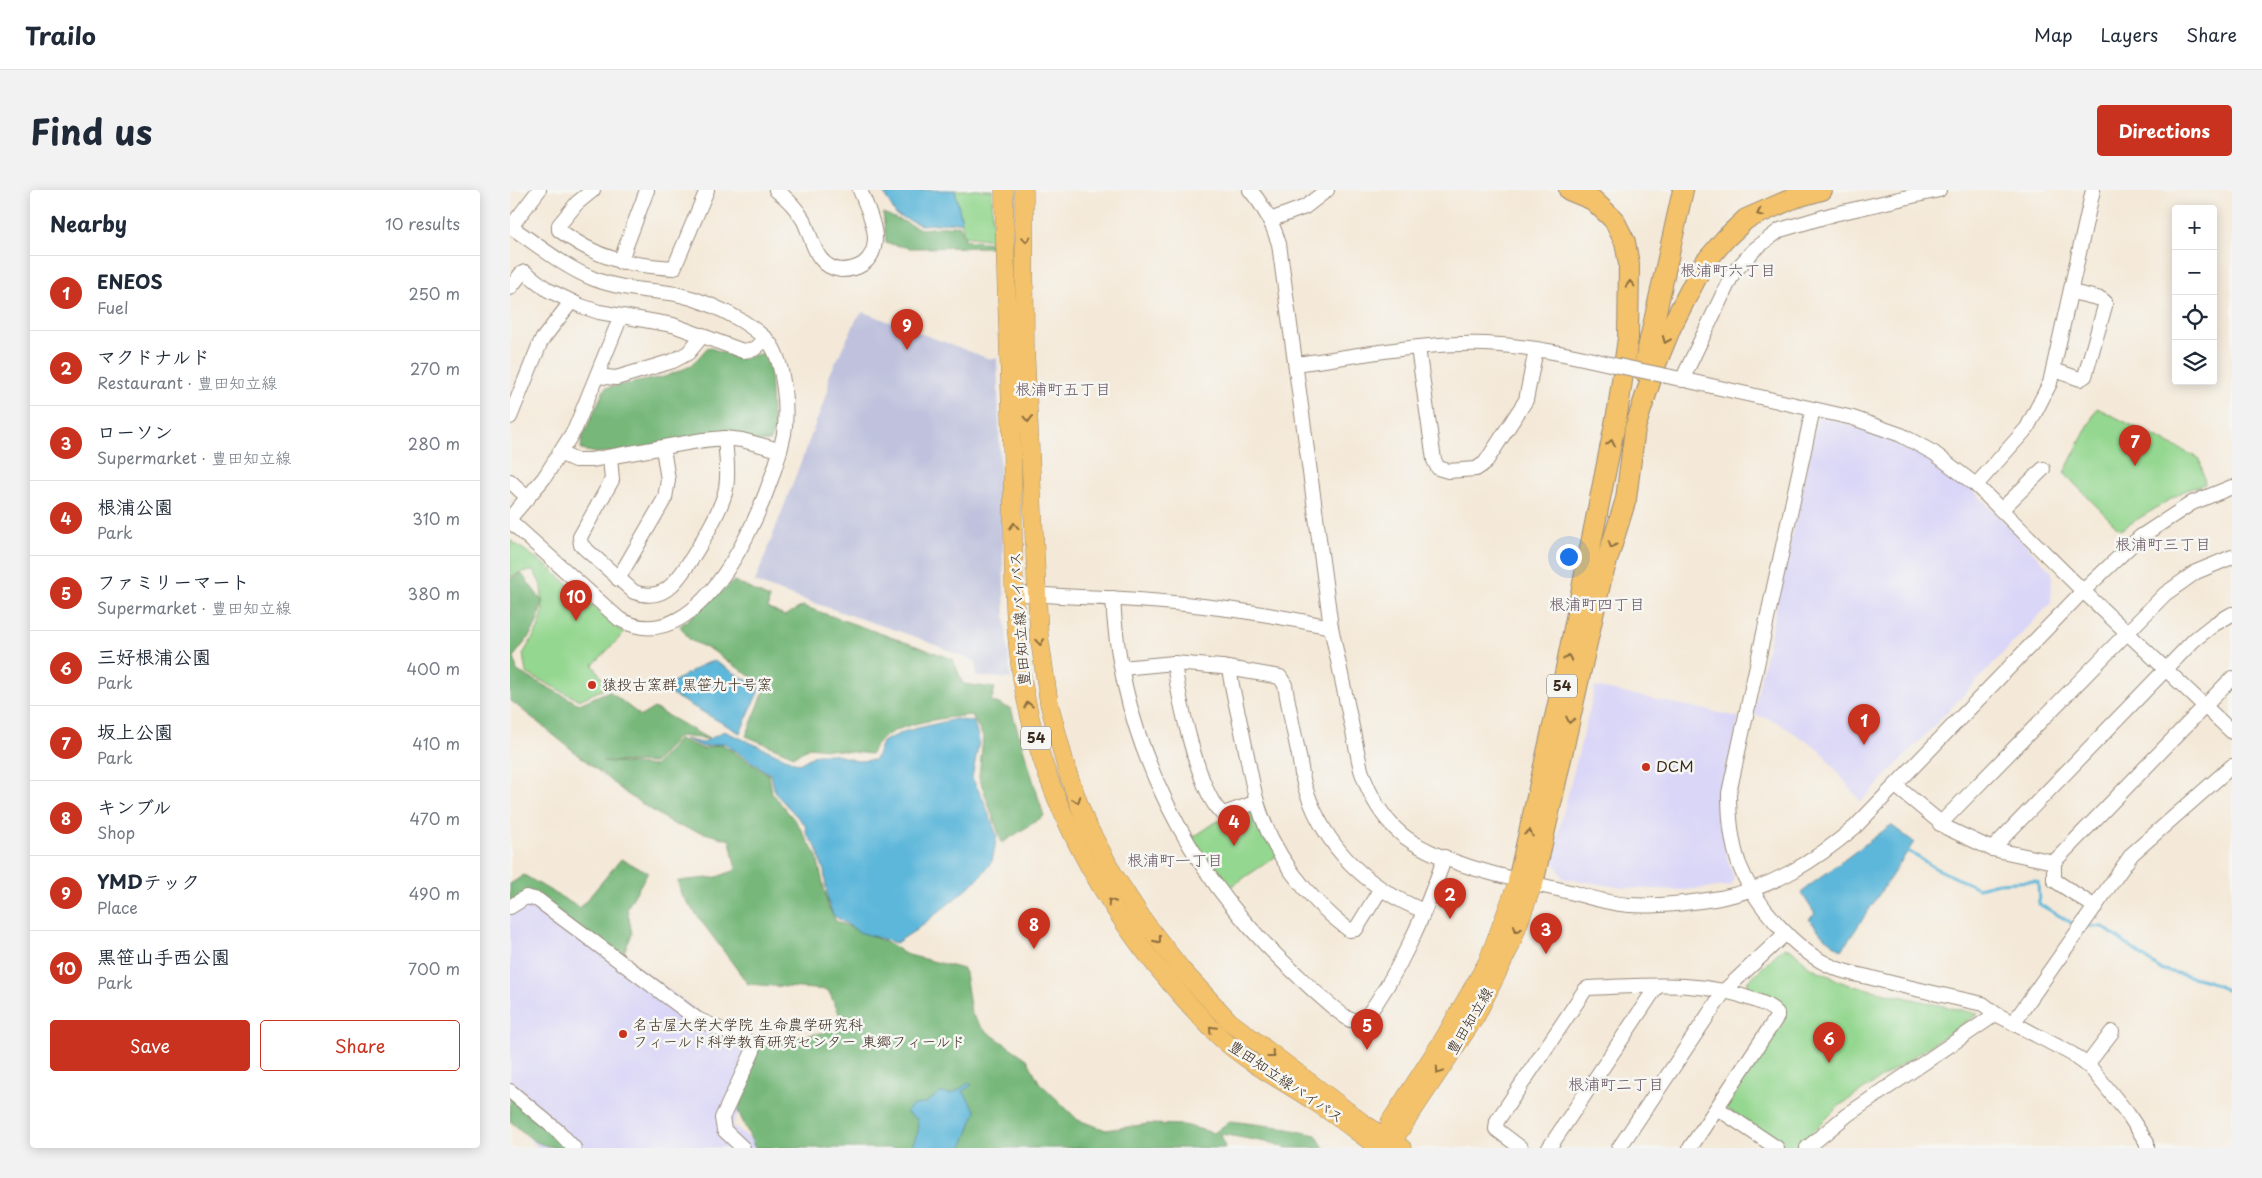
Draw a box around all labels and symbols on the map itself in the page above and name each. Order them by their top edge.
one-way arrow [1757,208,1765,218]
one-way arrow [1021,235,1031,243]
district label: 根浦町六丁目 [1680,257,1776,281]
one-way arrow [1624,280,1635,288]
pin: 9 [891,309,923,350]
one-way arrow [1661,335,1672,344]
district label: 根浦町五丁目 [1015,376,1111,400]
one-way arrow [1023,415,1034,423]
pin: 7 [2119,425,2151,466]
one-way arrow [1605,439,1616,448]
one-way arrow [1009,522,1019,530]
district label: 根浦町三丁目 [2115,531,2211,555]
one-way arrow [1607,541,1617,549]
your location [1556,544,1582,570]
street label: 豊田知立線バイパス [1002,551,1035,687]
pin: 10 [560,580,592,621]
district label: 根浦町四丁目 [1549,591,1645,615]
one-way arrow [1034,639,1045,647]
one-way arrow [1563,653,1573,662]
place label: 猿投古窯群 黒笹九十号窯 [602,672,772,695]
road number: 54 [1547,674,1577,698]
marker: 猿投古窯群 黒笹九十号窯 [586,679,598,691]
one-way arrow [1023,701,1034,710]
pin: 1 [1848,704,1880,745]
one-way arrow [1565,716,1576,725]
road number: 54 [1021,726,1051,750]
place label: DCM [1656,754,1694,777]
marker: DCM [1640,761,1652,773]
one-way arrow [1071,795,1081,804]
pin: 4 [1218,805,1250,846]
one-way arrow [1523,829,1534,838]
district label: 根浦町一丁目 [1127,847,1223,871]
pin: 2 [1434,878,1466,919]
one-way arrow [1107,899,1117,908]
pin: 8 [1018,908,1050,949]
pin: 3 [1530,913,1562,954]
one-way arrow [1513,925,1523,933]
one-way arrow [1153,934,1161,943]
street label: 豊田知立線 [1440,982,1498,1058]
pin: 5 [1351,1009,1383,1050]
place label: 名古屋大学大学院 生命農学研究科 フィールド科学教育研究センター 東郷フィールド [633,1012,965,1052]
pin: 6 [1813,1022,1845,1063]
one-way arrow [1209,1025,1218,1034]
marker: 名古屋大学大学院 生命農学研究科 フィールド科学教育研究センター 東郷フィールド [617,1028,629,1040]
street label: 豊田知立線バイパス [1225,1034,1349,1128]
one-way arrow [1266,1049,1276,1058]
one-way arrow [1436,1066,1445,1075]
district label: 根浦町二丁目 [1568,1071,1664,1095]

